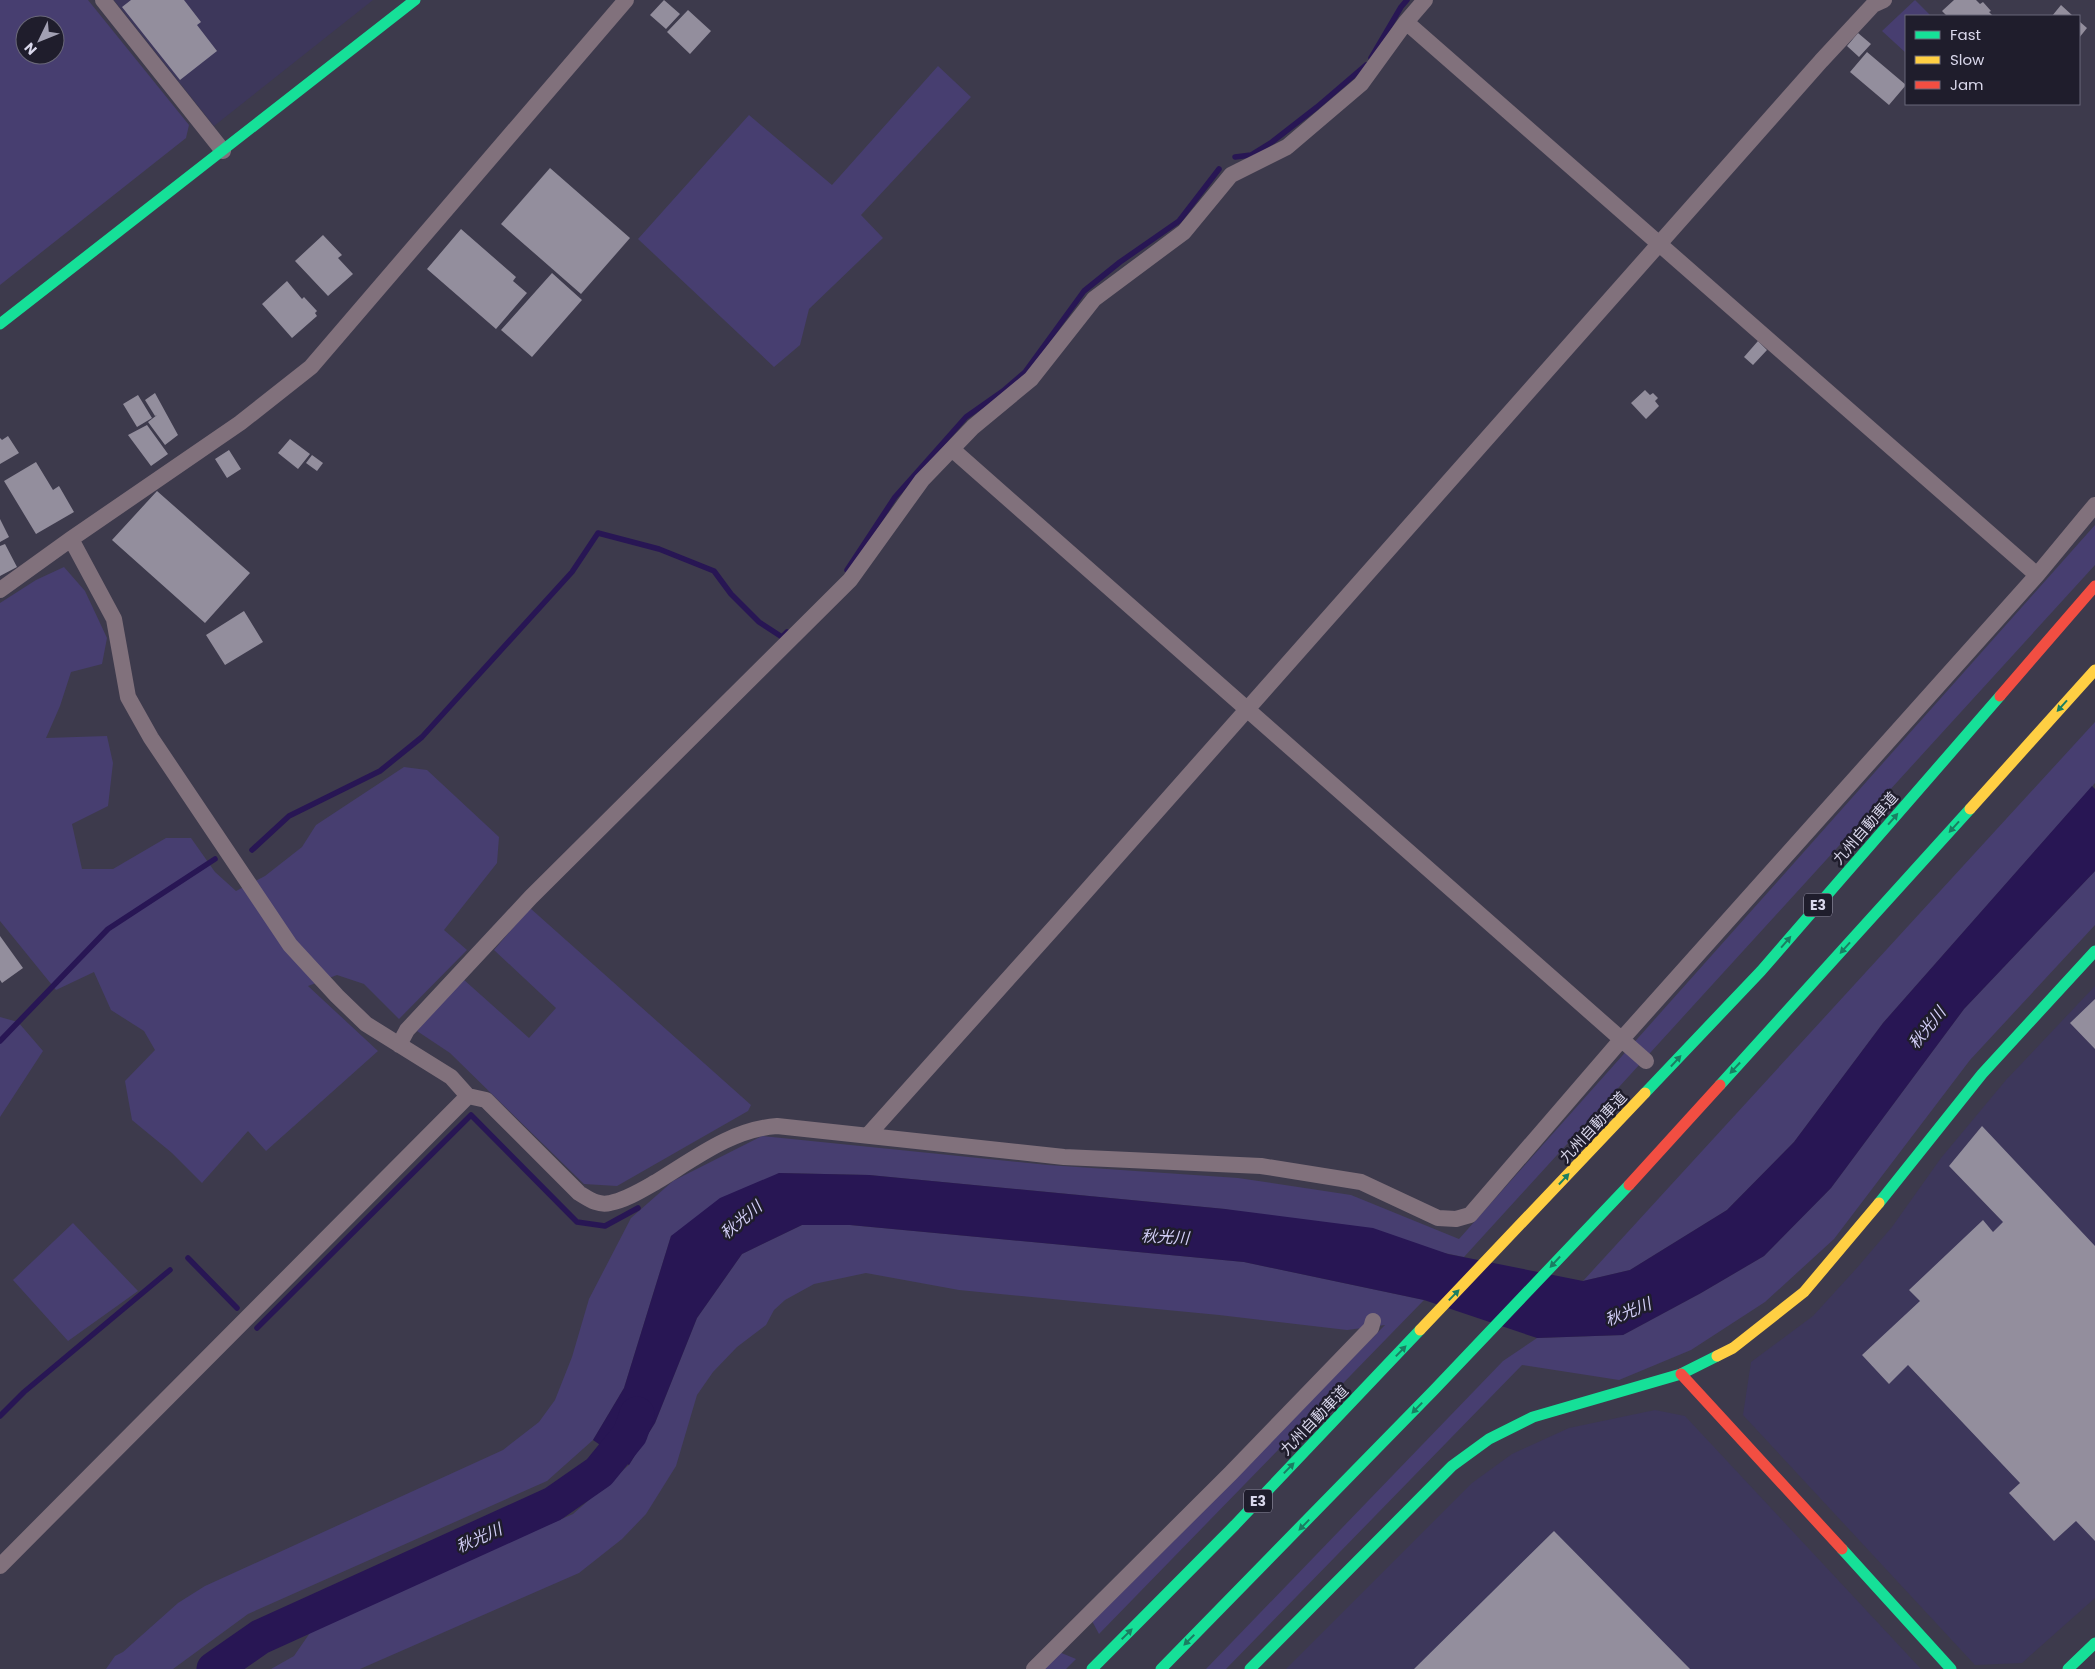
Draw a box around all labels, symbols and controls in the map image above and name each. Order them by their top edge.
north arrow [15,15,65,65]
legend [1905,15,2080,105]
text: Fast [1950,24,1981,45]
text: N [20,38,41,60]
text: Slow [1950,49,1985,70]
text: Jam [1950,74,1984,95]
one-way arrow [2057,700,2068,713]
street label: 九州自動車道 [1828,787,1902,869]
one-way arrow [1887,813,1898,826]
one-way arrow [1948,820,1959,833]
road number: E3 [1804,894,1832,916]
one-way arrow [1780,936,1792,948]
one-way arrow [1839,941,1851,953]
water label: 秋光川 [1903,1001,1952,1054]
one-way arrow [1670,1055,1682,1067]
one-way arrow [1729,1061,1741,1073]
street label: 九州自動車道 [1555,1087,1631,1167]
one-way arrow [1558,1174,1570,1186]
water label: 秋光川 [715,1194,768,1244]
water label: 秋光川 [1140,1224,1192,1250]
one-way arrow [1549,1256,1561,1268]
one-way arrow [1448,1290,1460,1302]
water label: 秋光川 [1601,1292,1656,1332]
one-way arrow [1395,1345,1407,1357]
street label: 九州自動車道 [1275,1380,1353,1460]
one-way arrow [1411,1402,1423,1414]
one-way arrow [1283,1463,1295,1475]
road number: E3 [1244,1490,1272,1512]
water label: 秋光川 [452,1517,507,1558]
one-way arrow [1298,1519,1310,1531]
one-way arrow [1120,1629,1132,1641]
one-way arrow [1184,1634,1196,1646]

